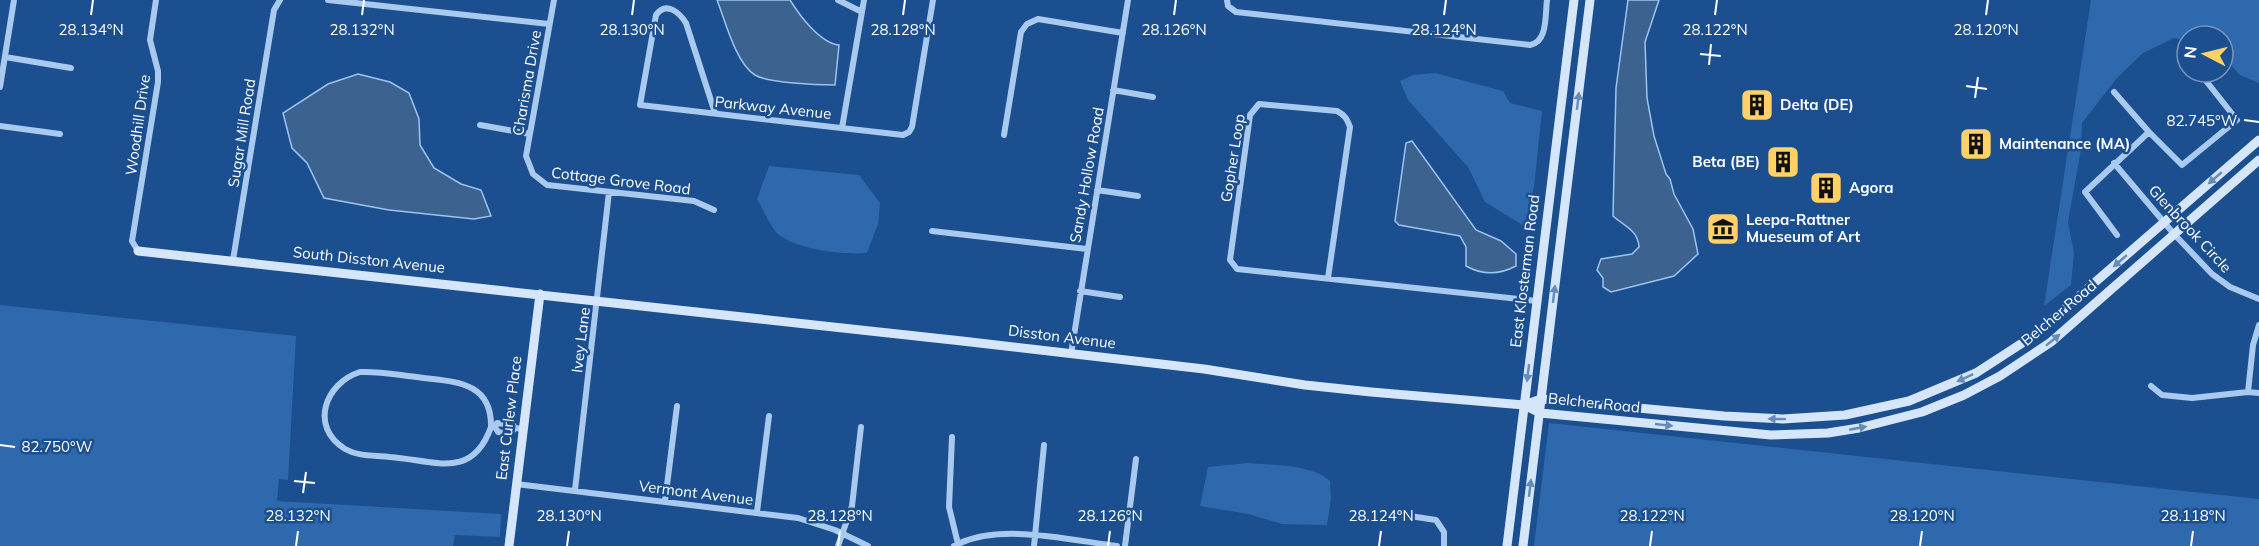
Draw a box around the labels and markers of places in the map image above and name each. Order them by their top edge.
building icon: Delta (DE) [1739,87,1775,123]
place label: Delta (DE) [1780,95,1854,114]
building icon: Maintenance (MA) [1958,126,1994,162]
place label: Maintenance (MA) [1999,134,2130,153]
building icon: Beta (BE) [1765,144,1801,180]
place label: Beta (BE) [1692,152,1760,171]
building icon: Agora [1808,170,1844,206]
place label: Agora [1849,178,1894,197]
place label: Leepa-Rattner Mueseum of Art [1746,210,1860,246]
museum icon: Leepa-Rattner Mueseum of Art [1705,211,1741,247]

